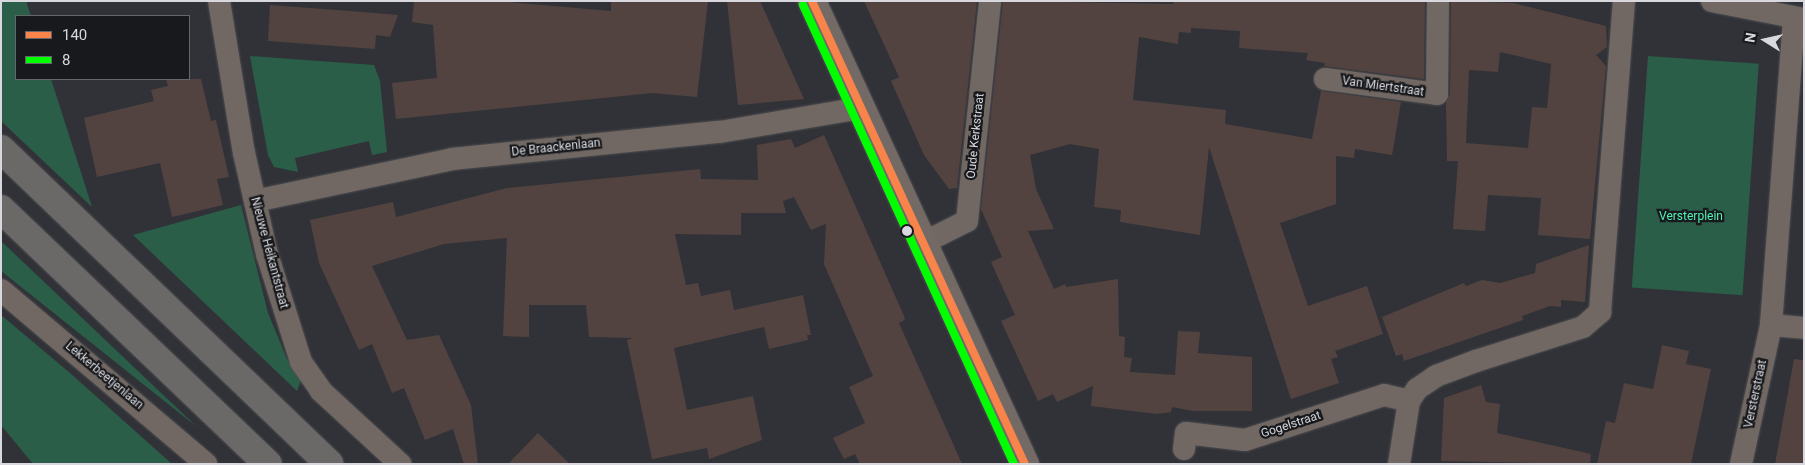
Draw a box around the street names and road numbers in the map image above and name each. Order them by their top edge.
street label: Van Miertstraat [1341,74,1425,100]
street label: Oude Kerkstraat [964,93,988,179]
street label: De Braackenlaan [511,136,601,160]
street label: Nieuwe Heikantstraat [247,196,291,310]
street label: Lekkerbeetjenlaan [62,339,146,413]
street label: Versterstraat [1742,359,1770,429]
street label: Gogelstraat [1259,409,1323,441]

